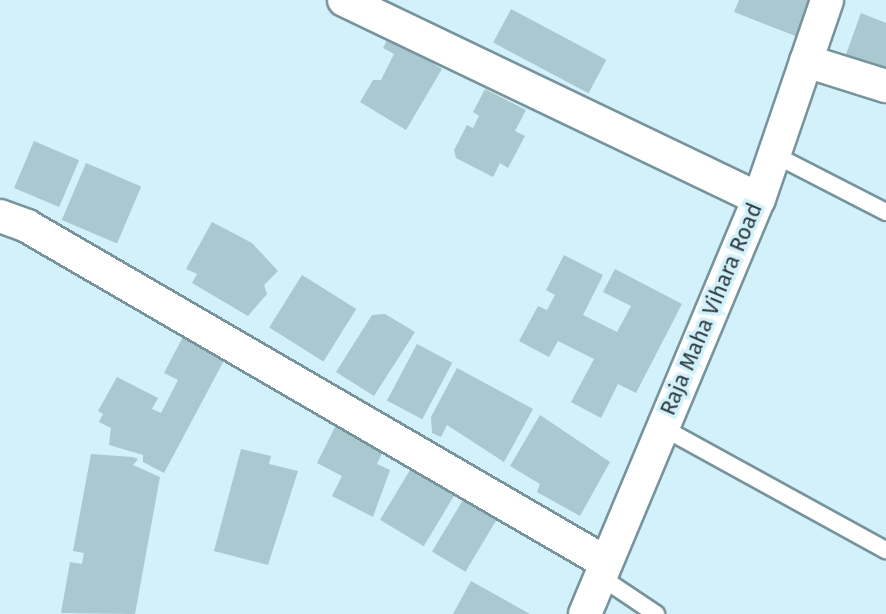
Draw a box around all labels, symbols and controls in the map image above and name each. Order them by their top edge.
street label: Raja Maha Vihara Road [654,199,768,419]

